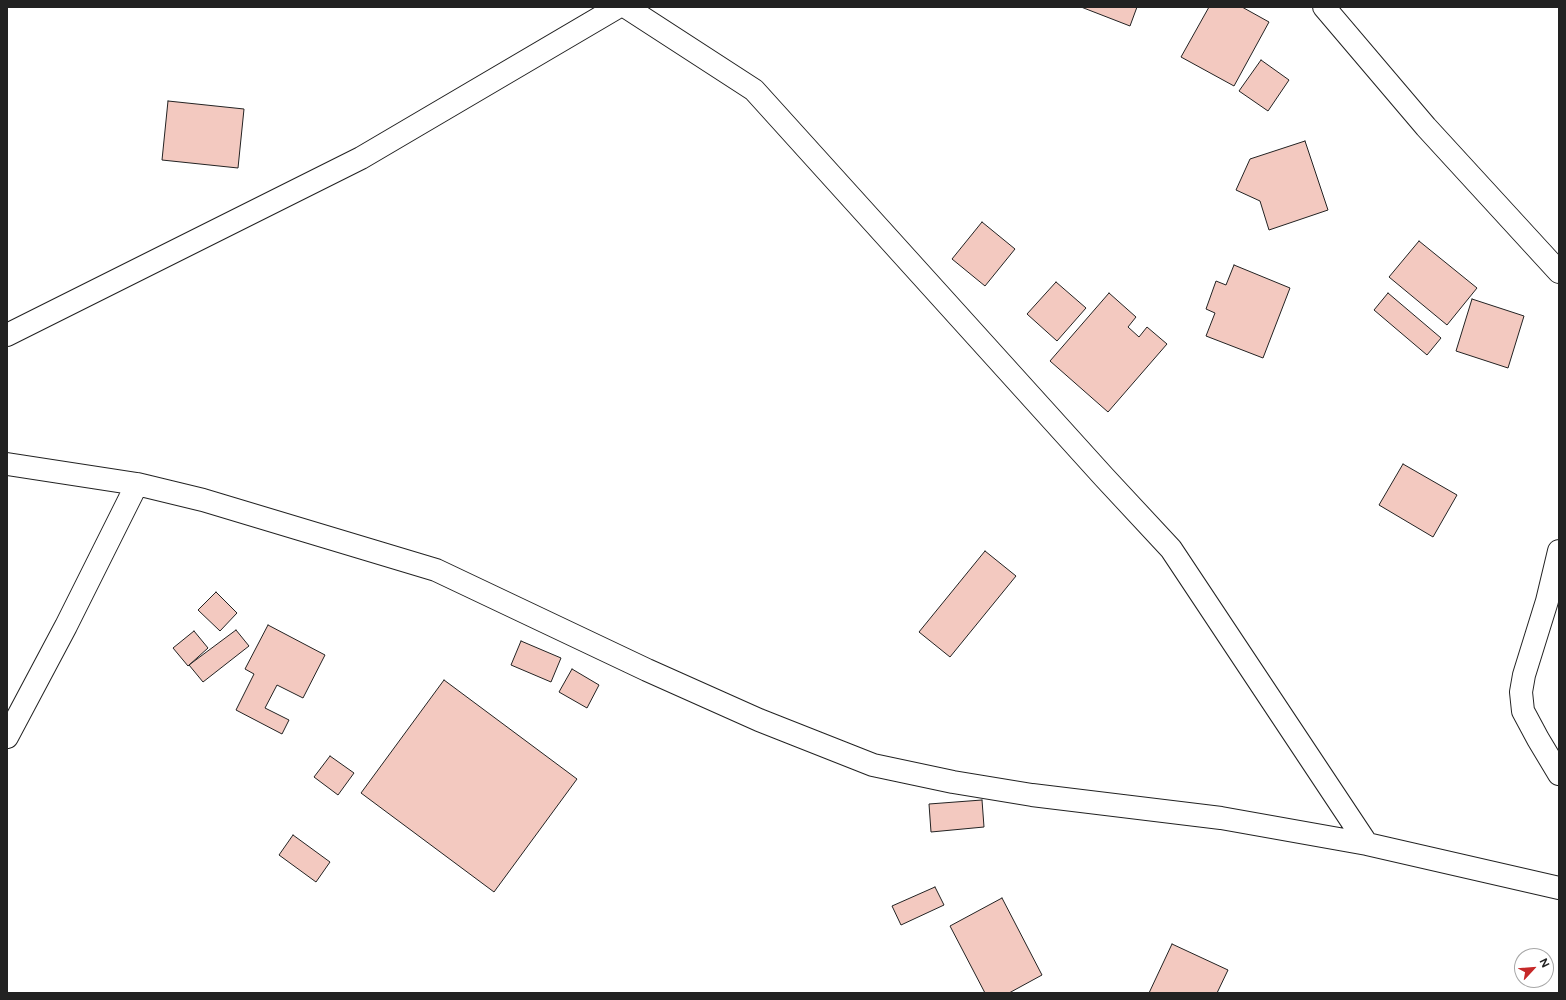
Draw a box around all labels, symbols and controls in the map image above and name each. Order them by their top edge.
north arrow [1514,948,1554,988]
text: N [1537,956,1552,970]

